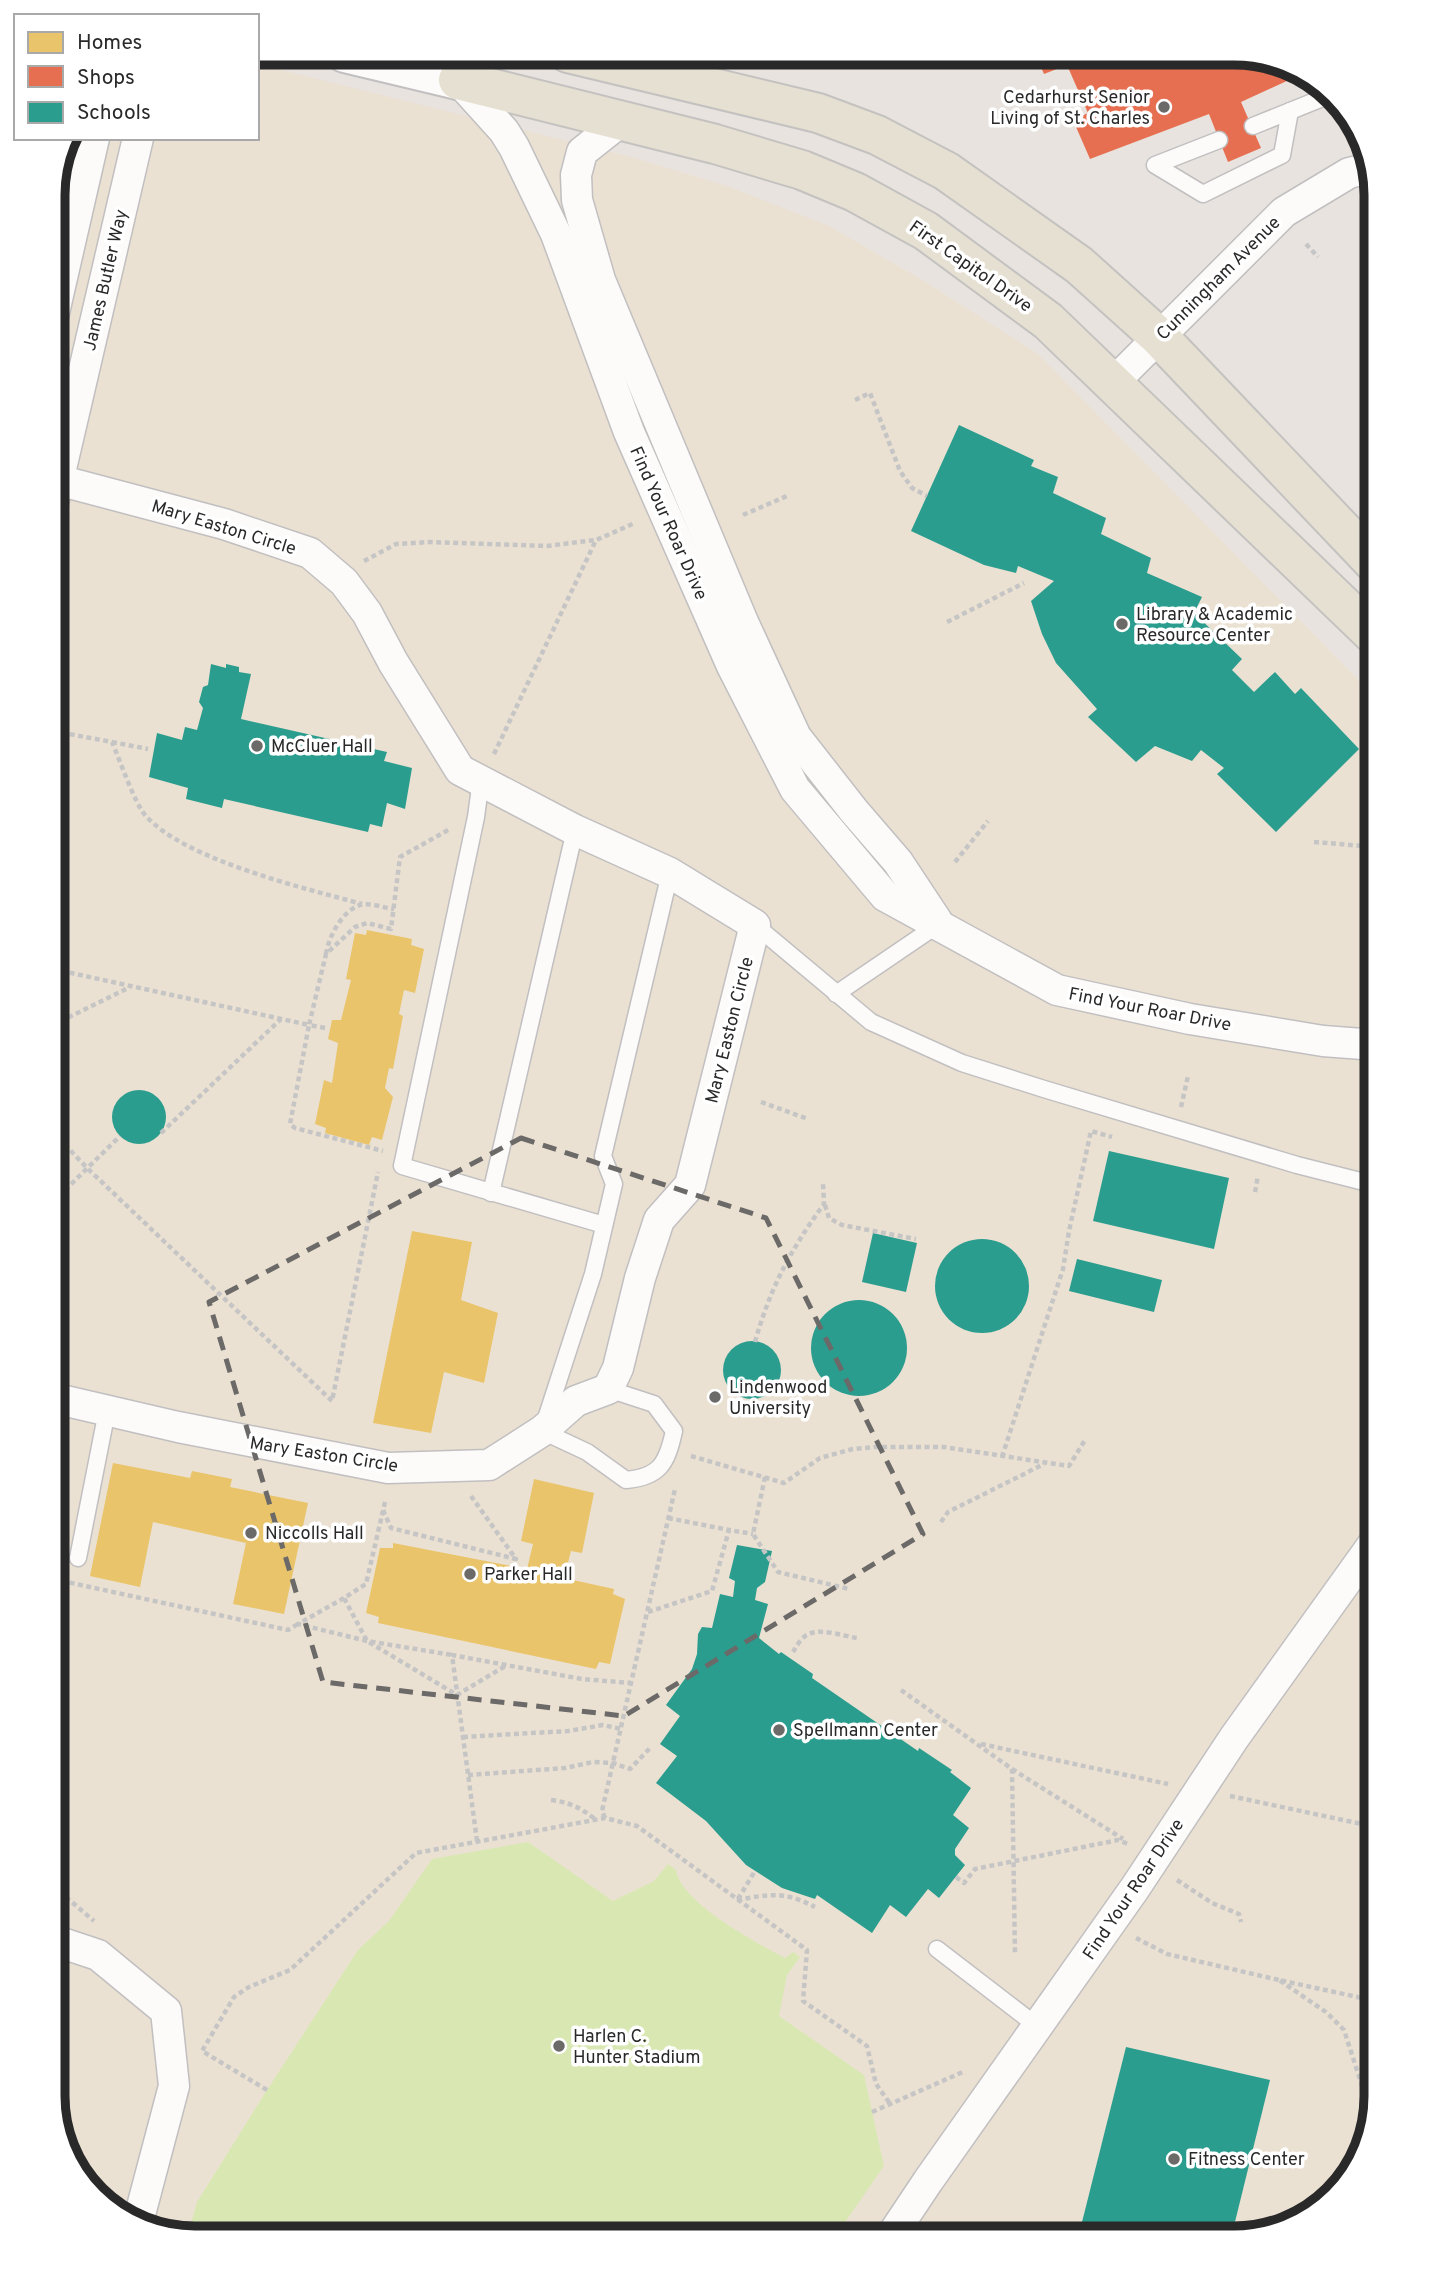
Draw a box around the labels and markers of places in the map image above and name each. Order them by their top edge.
place label: Cedarhurst Senior Living of St. Charles [990,87,1150,131]
marker: Cedarhurst Senior Living of St. Charles [1156,99,1172,115]
place label: Library & Academic Resource Center [1136,604,1293,648]
marker: Library & Academic Resource Center [1114,616,1130,632]
place label: McCluer Hall [271,736,373,759]
marker: McCluer Hall [249,738,265,754]
place label: Lindenwood University [729,1377,827,1421]
marker: Lindenwood University [707,1389,723,1405]
place label: Niccolls Hall [265,1523,364,1546]
marker: Niccolls Hall [243,1525,259,1541]
place label: Parker Hall [484,1564,573,1587]
marker: Parker Hall [462,1566,478,1582]
place label: Spellmann Center [793,1720,938,1743]
marker: Spellmann Center [771,1722,787,1738]
place label: Harlen C. Hunter Stadium [573,2026,701,2070]
marker: Harlen C. Hunter Stadium [551,2038,567,2054]
place label: Fitness Center [1188,2149,1305,2172]
marker: Fitness Center [1166,2151,1182,2167]

